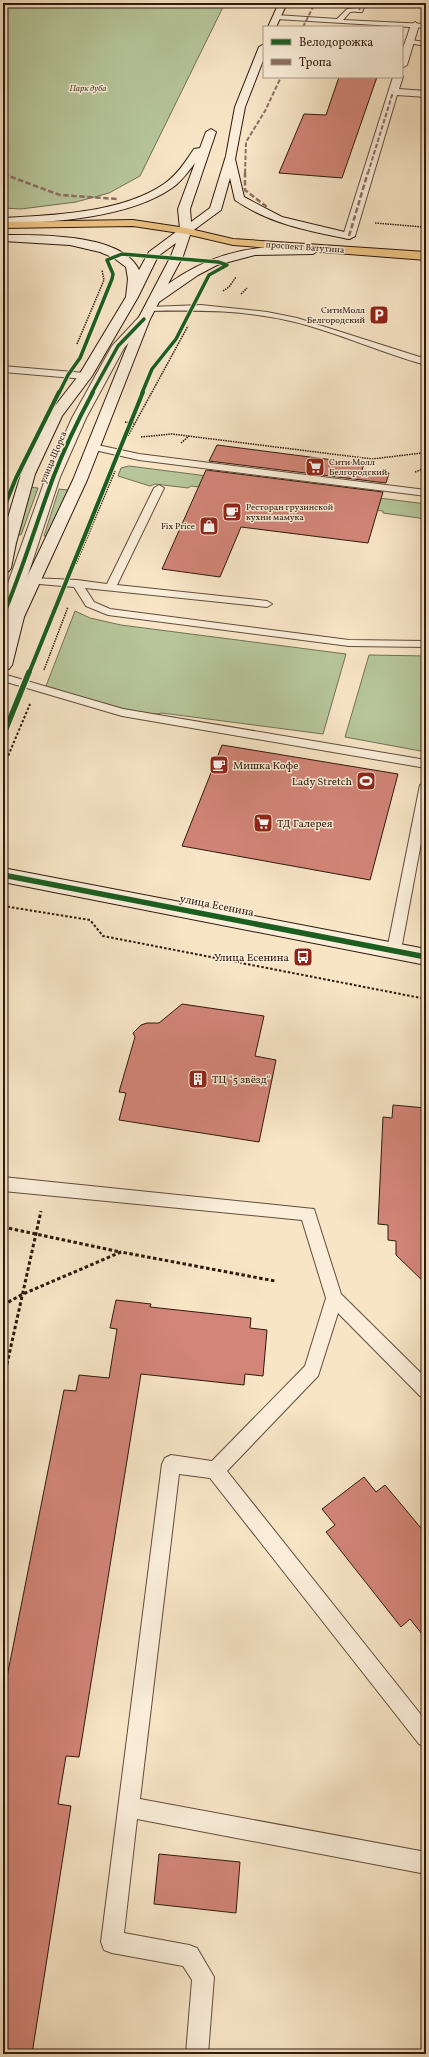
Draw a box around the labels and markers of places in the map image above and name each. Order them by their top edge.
place label: СитиМолл Белгородский [307,304,366,327]
parking icon: СитиМолл Белгородский [368,304,390,326]
supermarket icon: Сити Молл Белгородский [304,456,326,478]
place label: Сити Молл Белгородский [329,456,388,479]
cafe icon: Ресторан грузинской кухни мамука [221,501,243,523]
place label: Ресторан грузинской кухни мамука [246,501,334,524]
shop icon: Fix Price [198,515,220,537]
place label: Fix Price [161,520,195,533]
cafe icon: Мишка Кофе [208,754,230,776]
place label: Мишка Кофе [233,759,298,774]
sports icon: Lady Stretch [355,770,377,792]
place label: Lady Stretch [292,775,352,790]
supermarket icon: ТД Галерея [252,812,274,834]
place label: ТД Галерея [277,817,333,832]
bus stop icon: Улица Есенина [292,946,314,968]
place label: Улица Есенина [214,951,290,966]
building icon: ТЦ "5 звёзд" [187,1068,209,1090]
place label: ТЦ "5 звёзд" [212,1073,271,1088]

